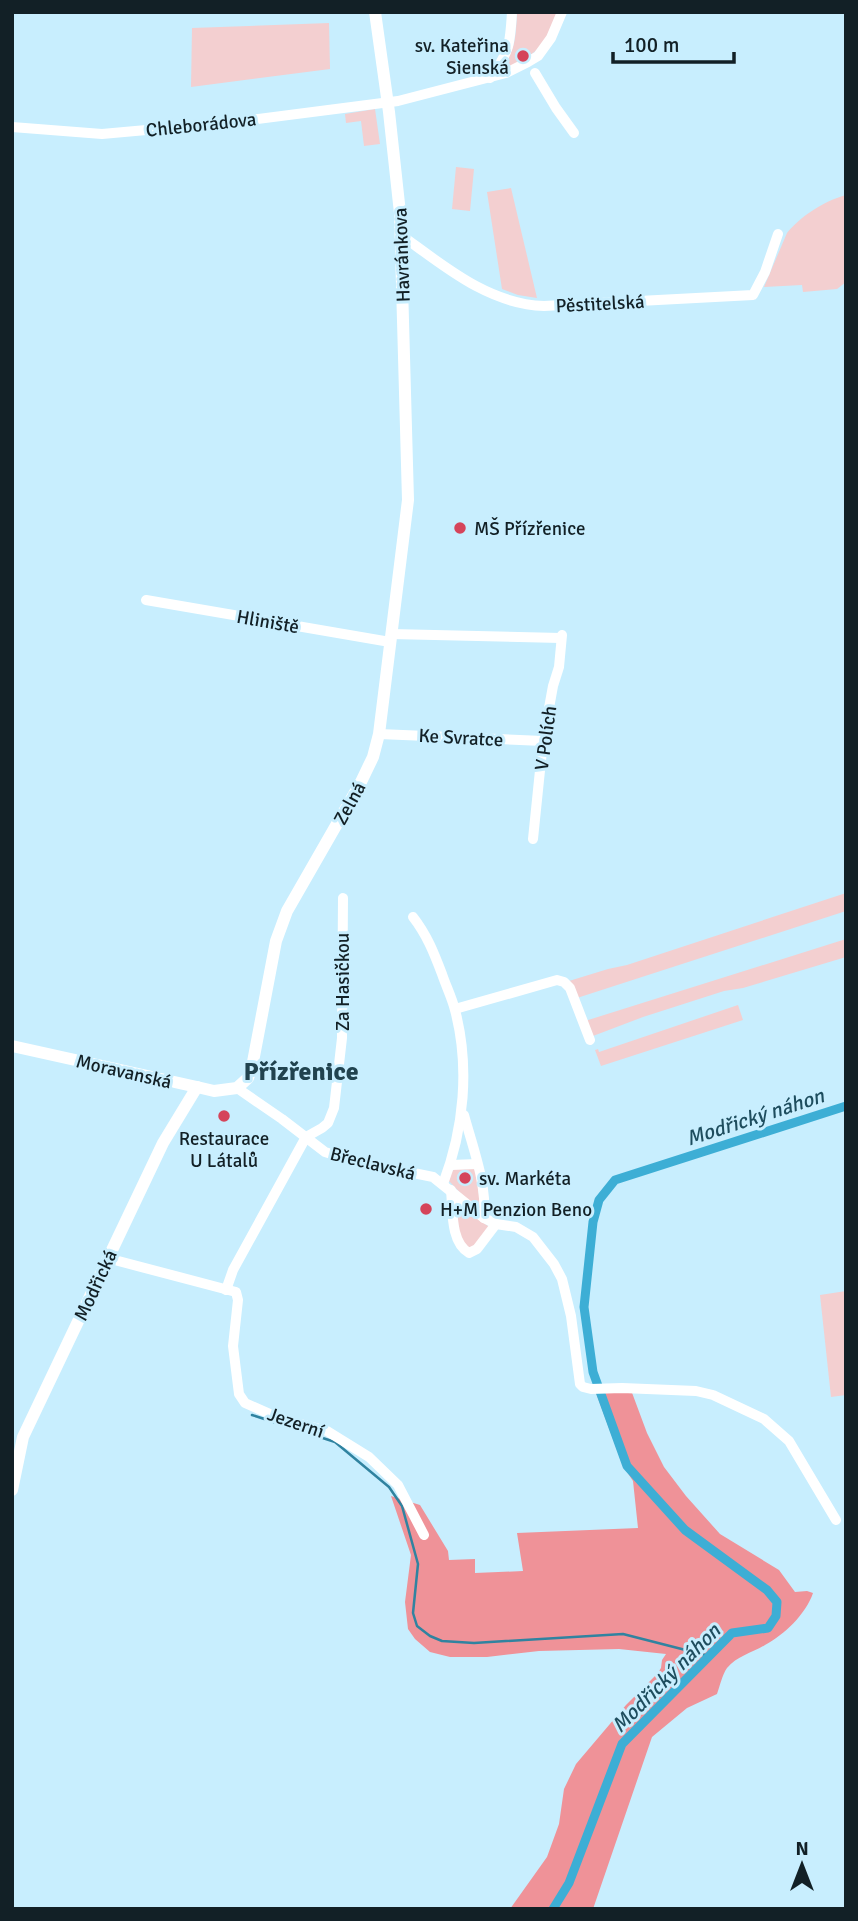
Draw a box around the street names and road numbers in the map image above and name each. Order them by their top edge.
street label: Chleborádova [145,107,258,143]
street label: Havránkova [388,207,416,303]
street label: Pěstitelská [555,290,645,318]
street label: Hliniště [235,605,301,639]
street label: V Polích [530,704,562,772]
street label: Ke Svratce [418,724,504,752]
street label: Zelná [328,778,371,829]
street label: Za Hasičkou [331,933,355,1031]
street label: Moravanská [74,1049,174,1095]
street label: Břeclavská [327,1142,418,1186]
street label: Modřická [69,1246,123,1325]
street label: Jezerní [264,1402,328,1444]

